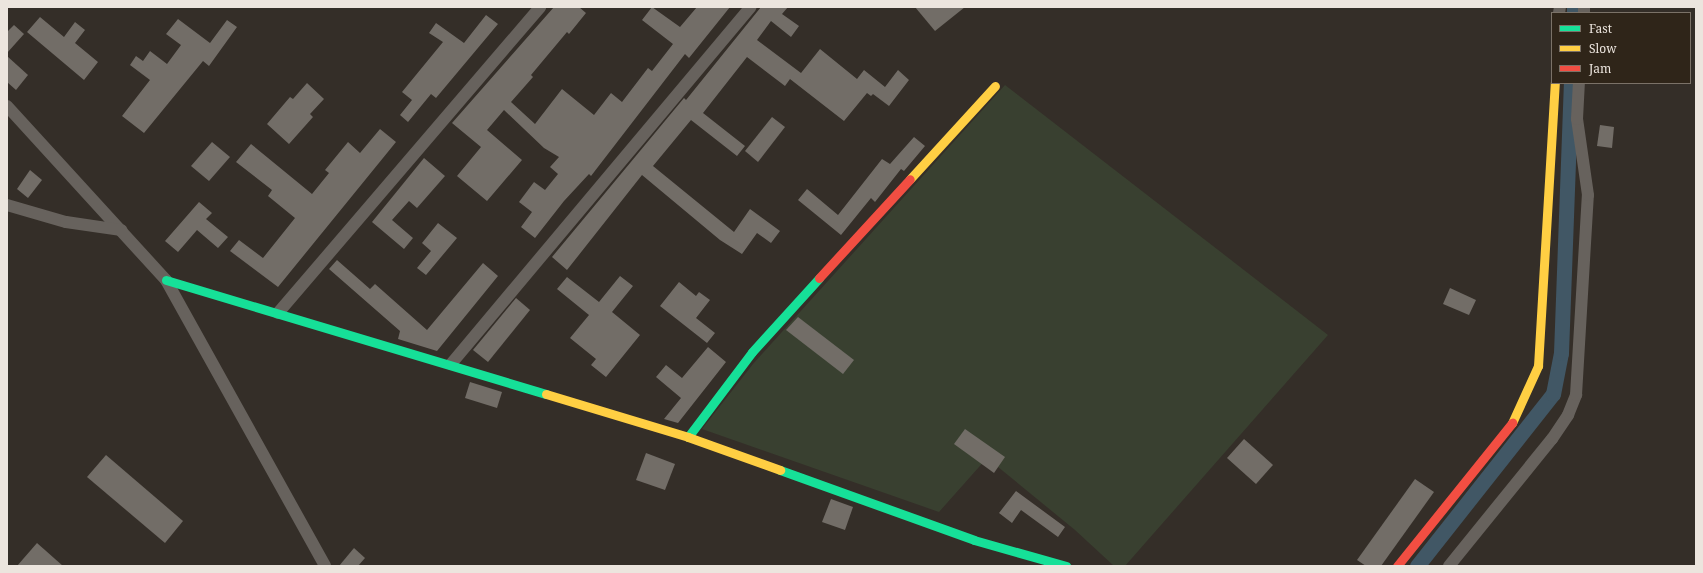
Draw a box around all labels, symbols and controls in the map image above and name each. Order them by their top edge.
legend [1551,12,1691,84]
text: Fast [1589,20,1612,37]
text: Slow [1589,40,1617,57]
text: Jam [1589,60,1611,77]

